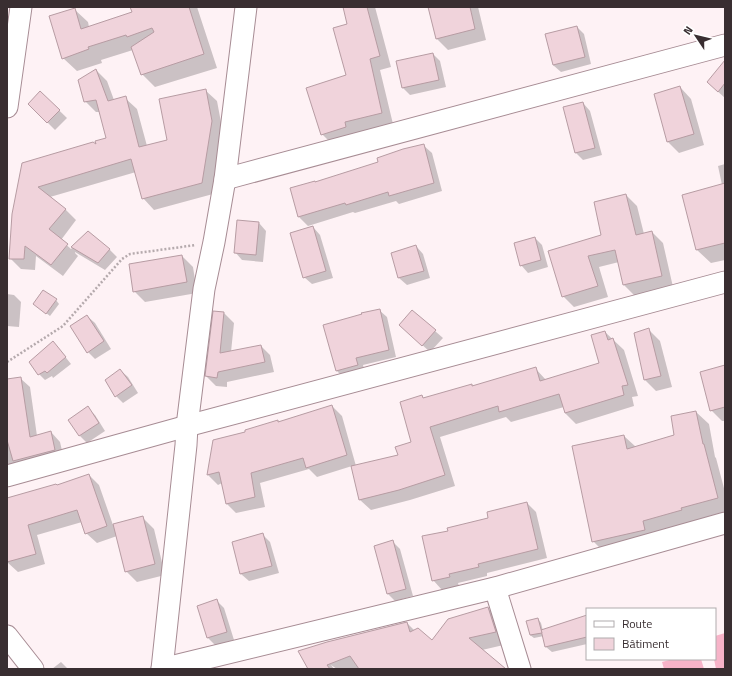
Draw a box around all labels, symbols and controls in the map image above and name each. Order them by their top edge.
north arrow [676,16,716,56]
text: N [679,23,697,38]
legend [586,608,716,660]
text: Route [622,614,652,633]
text: Bâtiment [622,634,670,653]

